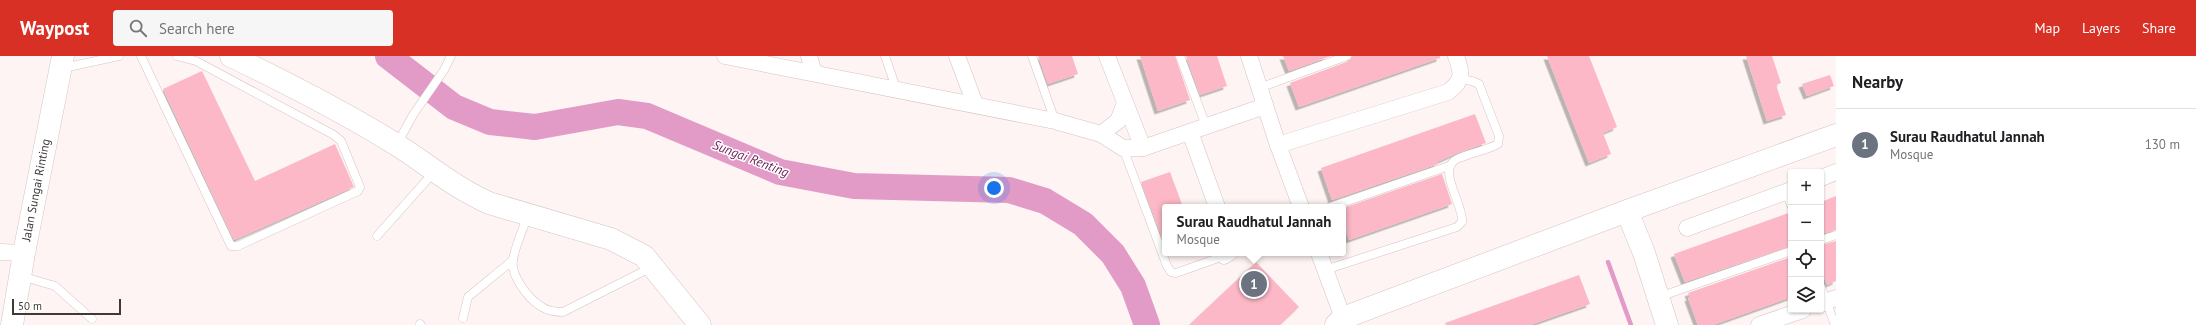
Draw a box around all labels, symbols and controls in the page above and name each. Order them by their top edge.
search box [113,10,393,46]
text: Waypost [20,16,89,40]
icon: search [127,17,149,39]
text: Search here [159,19,235,38]
text: Map [2034,19,2060,37]
text: Layers [2082,19,2120,37]
text: Share [2142,19,2176,37]
text: Nearby [1852,71,1903,93]
text: Surau Raudhatul Jannah [1890,127,2045,146]
water label: Sungai Renting [710,136,792,181]
text: 1 [1861,136,1869,153]
text: 130 m [2145,136,2180,153]
street label: Jalan Sungai Rinting [18,137,53,243]
text: Mosque [1890,146,1933,163]
map controls [1788,169,1824,313]
button: + [1788,169,1824,205]
your location [984,178,1004,198]
popup [1162,204,1346,256]
button: − [1788,205,1824,241]
text: Surau Raudhatul Jannah [1177,212,1331,231]
text: Mosque [1177,231,1220,248]
button: locate [1788,241,1824,277]
pin: 1 [1241,269,1267,299]
button: layers [1788,277,1824,313]
scale bar [12,297,121,316]
text: 50 m [18,299,42,313]

